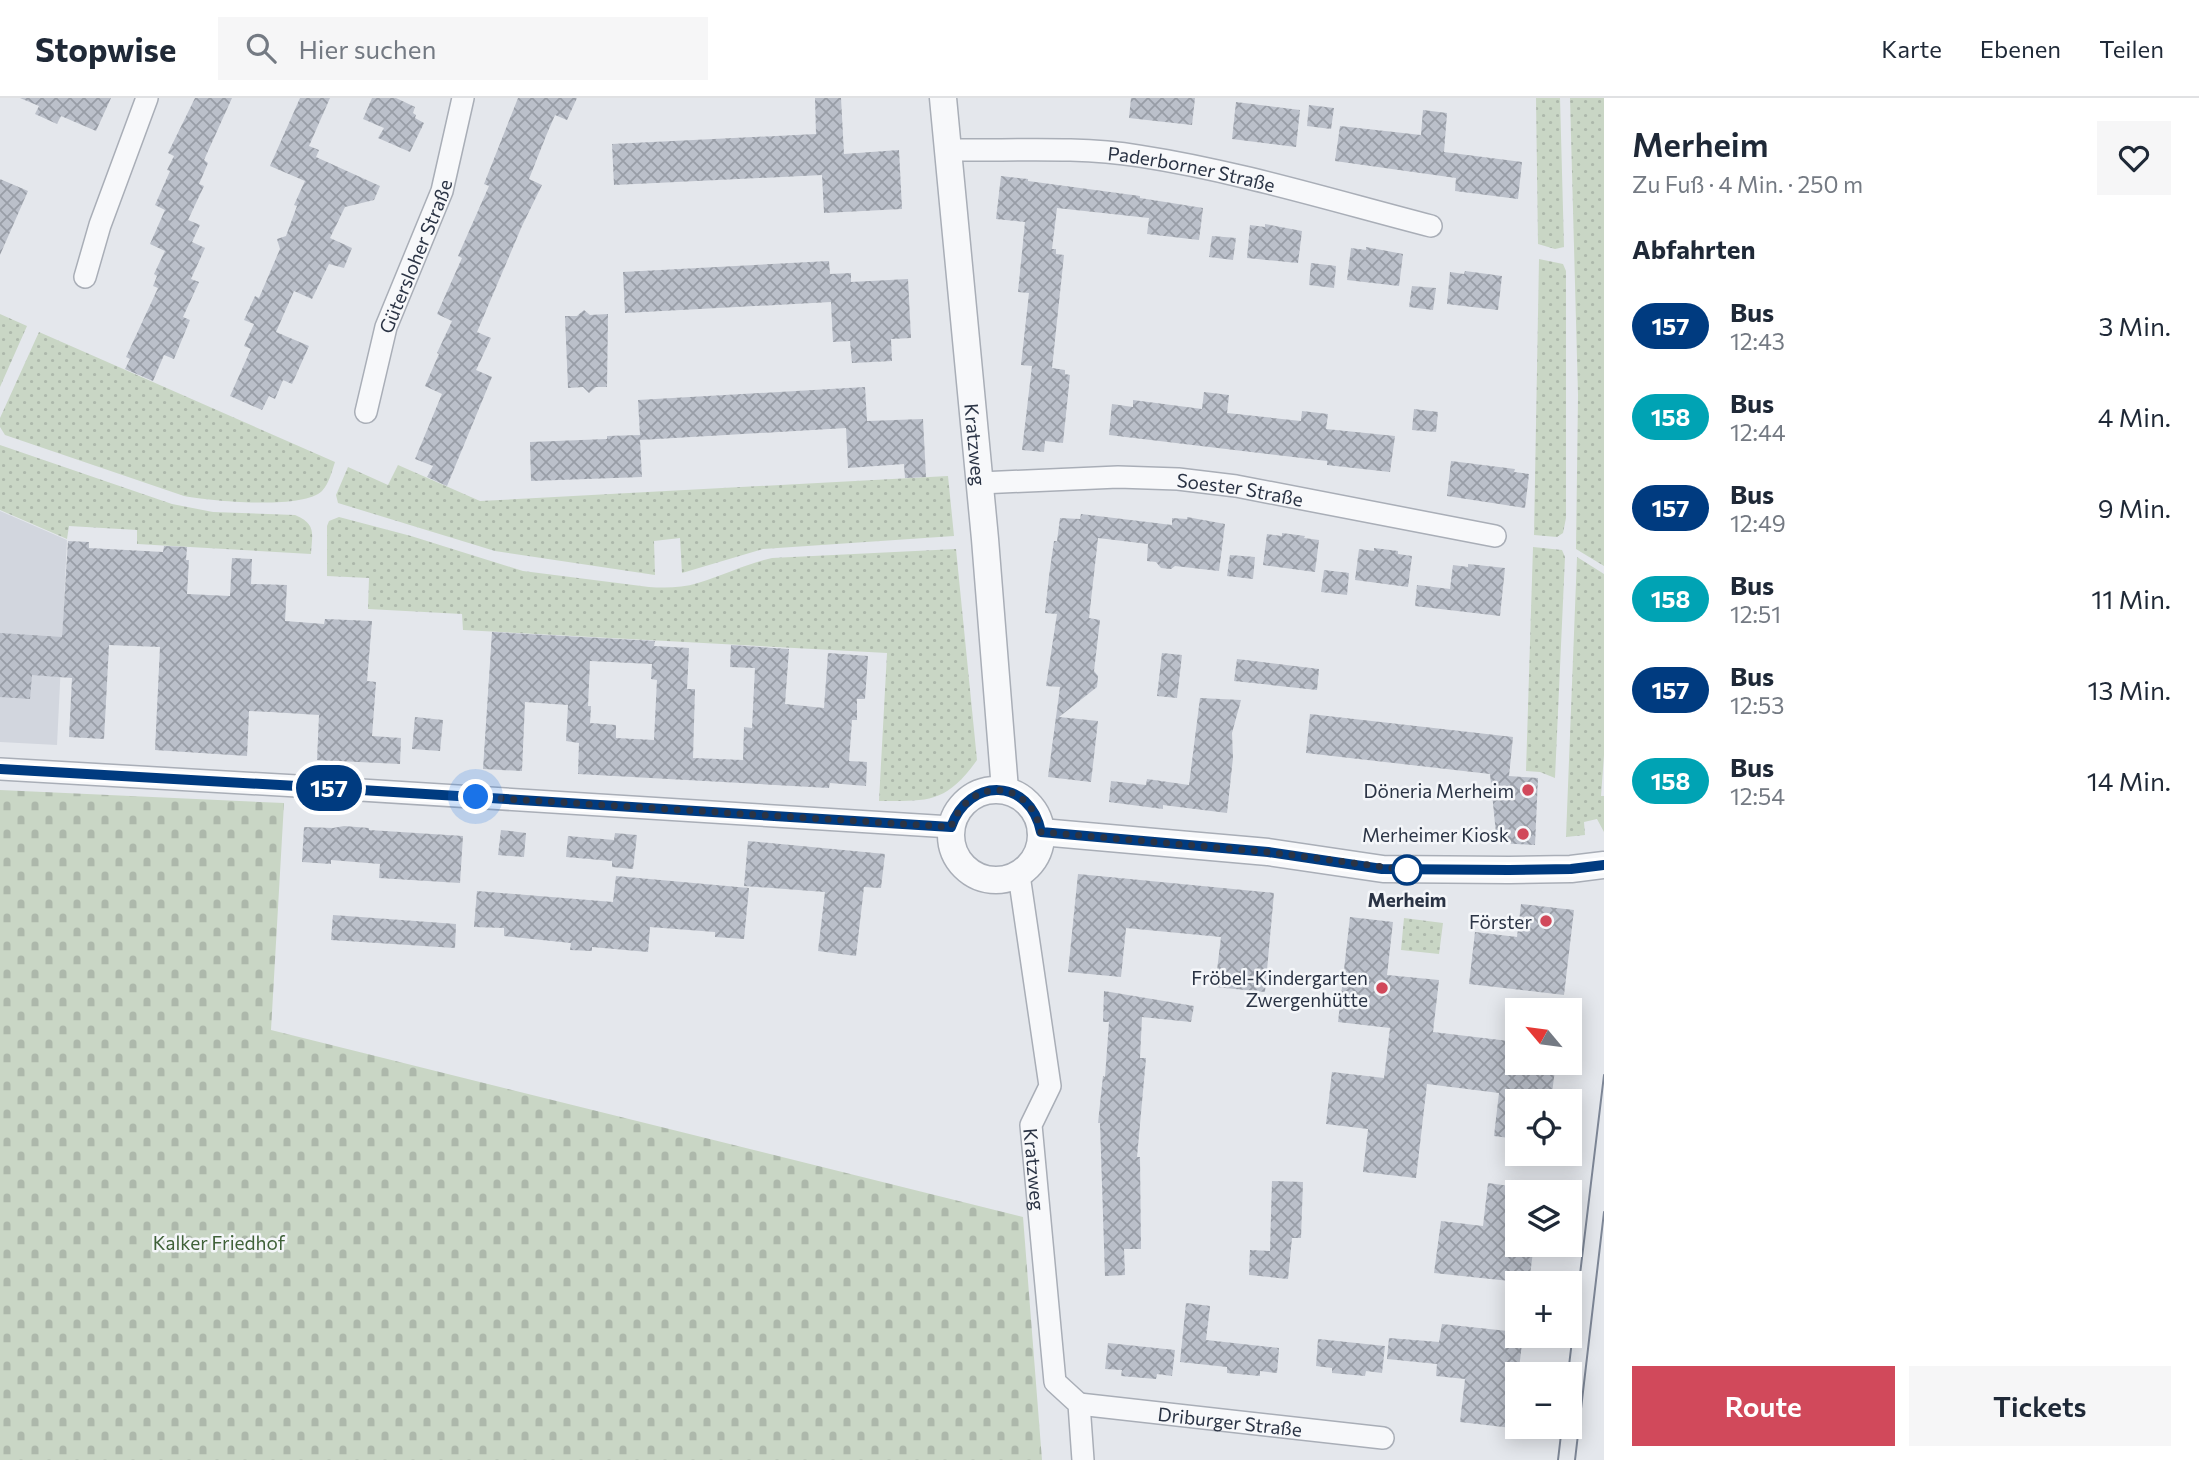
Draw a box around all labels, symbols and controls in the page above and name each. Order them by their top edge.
search box [218,17,708,80]
text: Stopwise [35,28,176,69]
icon: search [242,29,280,67]
text: Hier suchen [298,33,436,64]
text: Karte [1881,34,1942,63]
text: Ebenen [1980,34,2061,63]
text: Teilen [2099,34,2164,63]
button: heart [2097,121,2171,195]
text: Merheim [1632,123,1769,164]
street label: Paderborner Straße [1107,141,1278,196]
text: Zu Fuß · 4 Min. · 250 m [1632,170,1863,198]
street label: Gütersloher Straße [373,177,456,336]
text: Abfahrten [1632,233,1755,264]
text: Bus [1730,296,1774,327]
text: 3 Min. [2099,310,2171,341]
text: 157 [1651,311,1690,340]
text: 12:43 [1730,327,1785,355]
text: Bus [1730,387,1774,418]
text: 4 Min. [2098,401,2171,432]
street label: Kratzweg [961,402,991,487]
text: 158 [1651,402,1690,431]
text: 12:44 [1730,418,1786,446]
street label: Soester Straße [1176,467,1305,510]
text: Bus [1730,478,1774,509]
text: 9 Min. [2098,492,2171,523]
text: 157 [1651,493,1690,522]
text: 12:49 [1730,509,1786,537]
text: Bus [1730,569,1774,600]
text: 11 Min. [2091,583,2171,614]
text: 158 [1651,584,1690,613]
text: 12:51 [1730,600,1781,628]
text: Bus [1730,660,1774,691]
text: 13 Min. [2087,674,2171,705]
text: 157 [1651,675,1690,704]
text: 12:53 [1730,691,1784,719]
text: Bus [1730,751,1774,782]
line badge: 157 [289,765,369,811]
text: 14 Min. [2087,765,2171,796]
text: 158 [1651,766,1690,795]
text: 157 [310,773,348,802]
your location [458,779,493,814]
place label: Döneria Merheim [1364,779,1514,802]
marker: Döneria Merheim [1520,782,1536,798]
text: 12:54 [1730,782,1785,810]
place label: Merheimer Kiosk [1362,823,1509,846]
marker: Merheimer Kiosk [1515,826,1531,842]
marker: Merheim [1392,855,1422,885]
place label: Merheim [1368,888,1446,911]
place label: Förster [1469,910,1532,933]
marker: Förster [1538,913,1554,929]
place label: Fröbel-Kindergarten Zwergenhütte [1191,966,1368,1011]
marker: Fröbel-Kindergarten Zwergenhütte [1374,980,1390,996]
north arrow [1505,998,1582,1074]
map controls [1505,998,1582,1439]
button: locate [1505,1089,1582,1166]
street label: Kratzweg [1020,1127,1050,1211]
button: layers [1505,1180,1582,1257]
park label: Kalker Friedhof [153,1231,286,1254]
button: + [1505,1271,1582,1348]
button: − [1505,1362,1582,1439]
button: Route [1632,1366,1895,1446]
button: Tickets [1909,1366,2171,1446]
street label: Driburger Straße [1157,1401,1303,1440]

